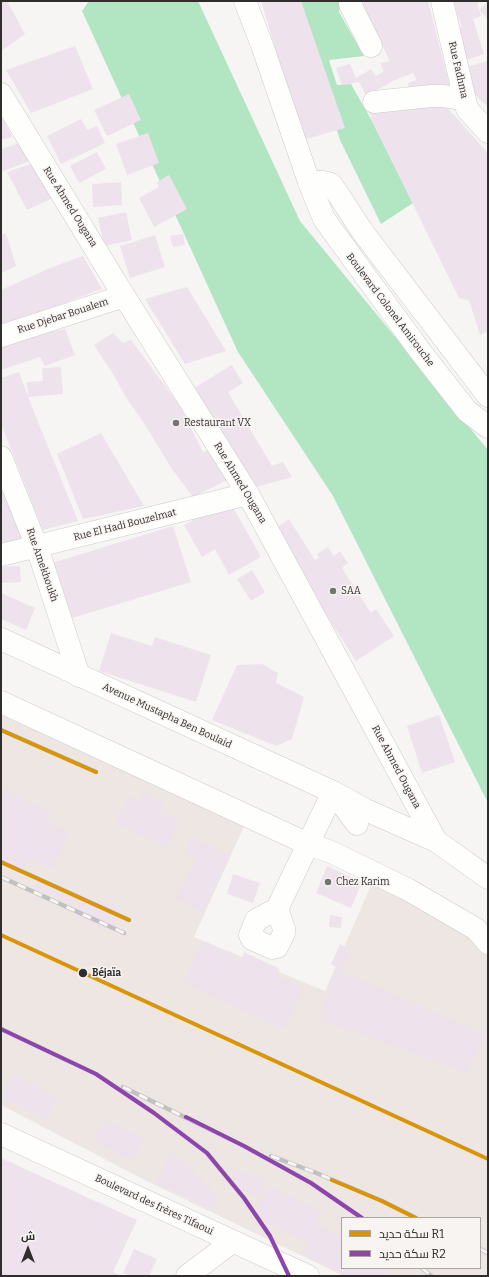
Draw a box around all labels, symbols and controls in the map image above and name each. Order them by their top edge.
street label: Rue Fadhma [446,40,470,100]
street label: Rue Ahmed Ougana [40,165,100,249]
street label: Boulevard Colonel Amirouche [344,251,436,369]
street label: Rue Djebar Boualem [16,296,110,336]
place label: Restaurant VX [184,417,251,429]
marker: Restaurant VX [171,418,181,428]
street label: Rue Ahmed Ougana [211,440,269,526]
street label: Rue El Hadi Bouzelmat [72,506,178,544]
street label: Rue Amekhoukh [24,526,60,604]
place label: SAA [341,585,361,597]
marker: SAA [328,586,338,596]
street label: Avenue Mustapha Ben Boulaid [100,681,234,751]
street label: Rue Ahmed Ougana [369,723,423,811]
place label: Chez Karim [336,876,390,888]
marker: Chez Karim [323,877,333,887]
marker: Béjaïa [77,967,89,979]
place label: Béjaïa [92,967,121,979]
street label: Boulevard des frères Tifaoui [93,1172,215,1238]
legend [341,1217,481,1269]
text: سكة حديد R1 [379,1227,444,1241]
north arrow [8,1229,48,1269]
text: ش [21,1230,35,1243]
text: سكة حديد R2 [379,1247,446,1261]

